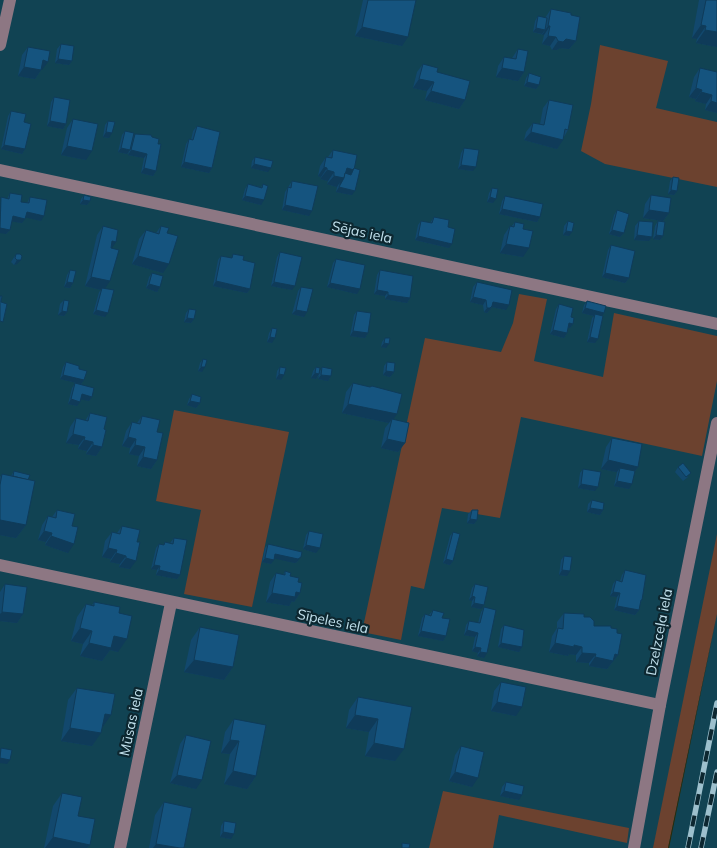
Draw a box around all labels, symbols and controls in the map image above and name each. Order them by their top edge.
street label: Sējas iela [330,217,394,247]
street label: Dzelzceļa iela [642,587,676,677]
street label: Sīpeles iela [296,605,370,637]
street label: Mūsas iela [115,687,147,757]

